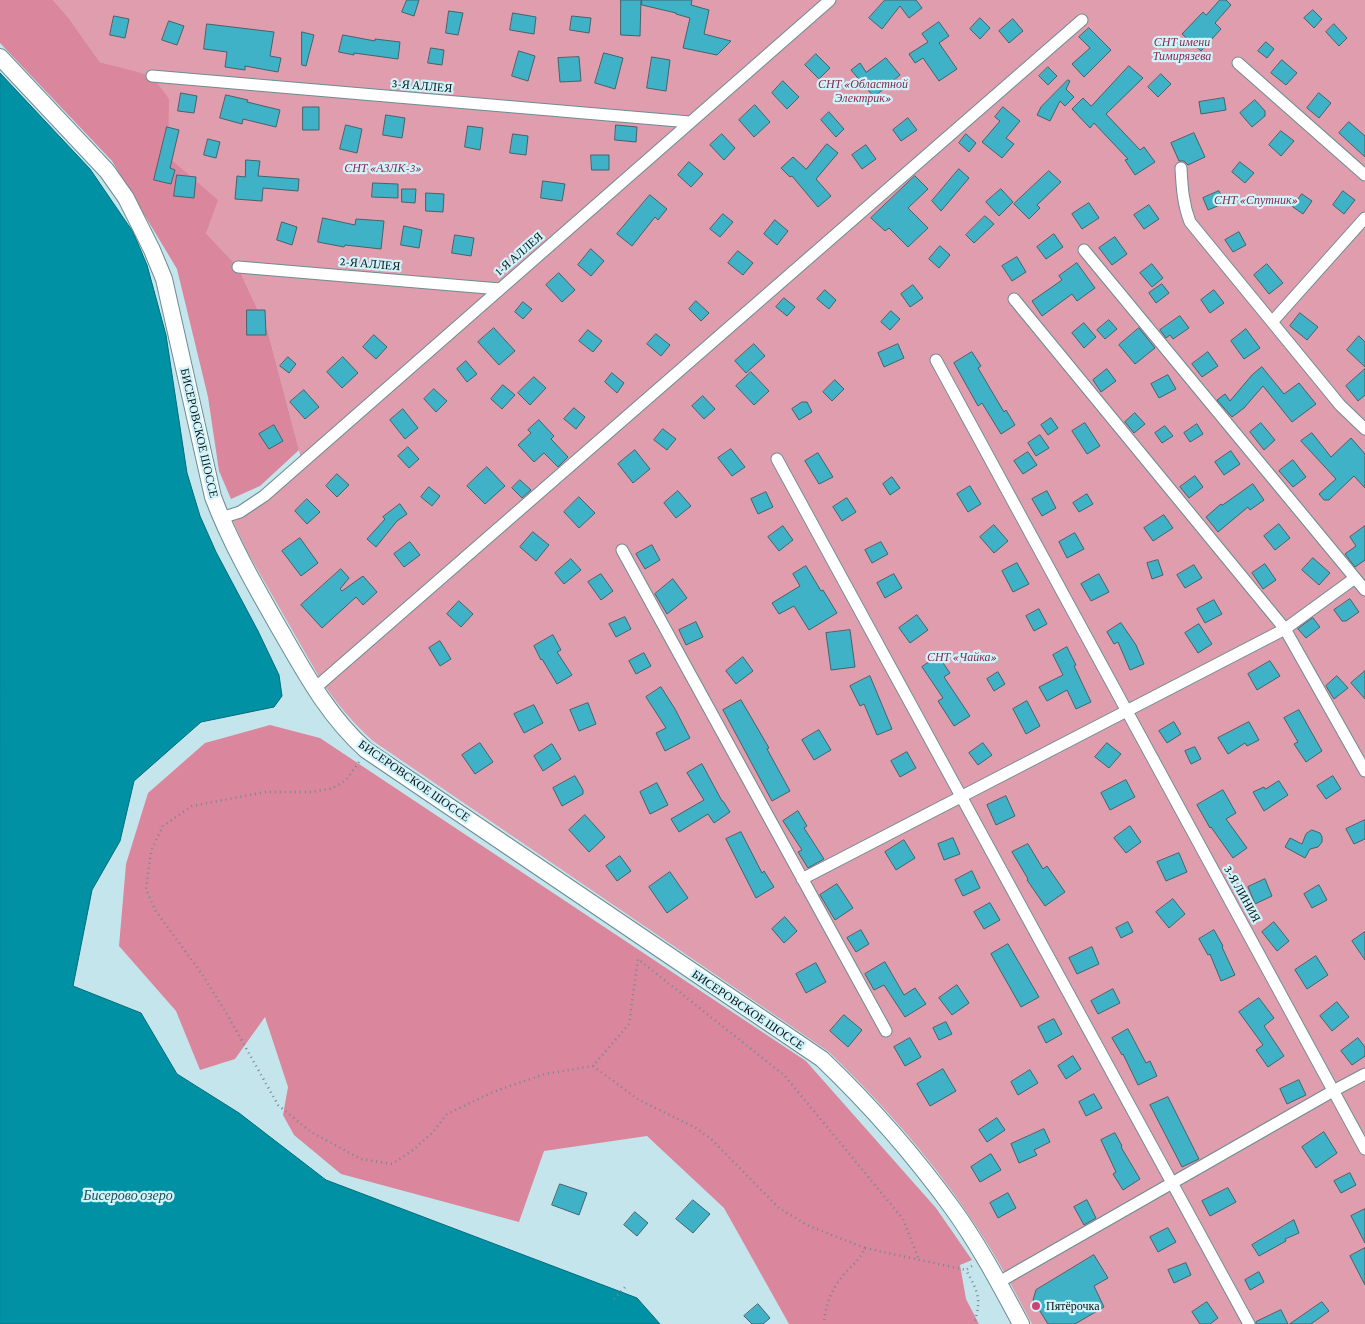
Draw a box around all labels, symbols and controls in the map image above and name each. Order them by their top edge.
park label: СНТ имени Тимирязева [1153,35,1211,63]
street label: 3-Я АЛЛЕЯ [391,76,453,96]
park label: СНТ «Областной Электрик» [818,77,908,105]
park label: СНТ «АЗЛК-3» [344,161,422,175]
park label: СНТ «Спутник» [1214,193,1298,207]
street label: 1-Я АЛЛЕЯ [492,229,546,279]
street label: 2-Я АЛЛЕЯ [339,254,401,274]
street label: БИСЕРОВСКОЕ ШОССЕ [177,367,221,499]
park label: СНТ «Чайка» [927,650,997,664]
street label: БИСЕРОВСКОЕ ШОССЕ [356,737,472,825]
street label: 3-Я ЛИНИЯ [1221,863,1263,925]
street label: БИСЕРОВСКОЕ ШОССЕ [689,967,807,1053]
water label: Бисерово озеро [83,1188,173,1204]
place label: Пятёрочка [1046,1299,1099,1313]
marker: Пятёрочка [1030,1300,1042,1312]

